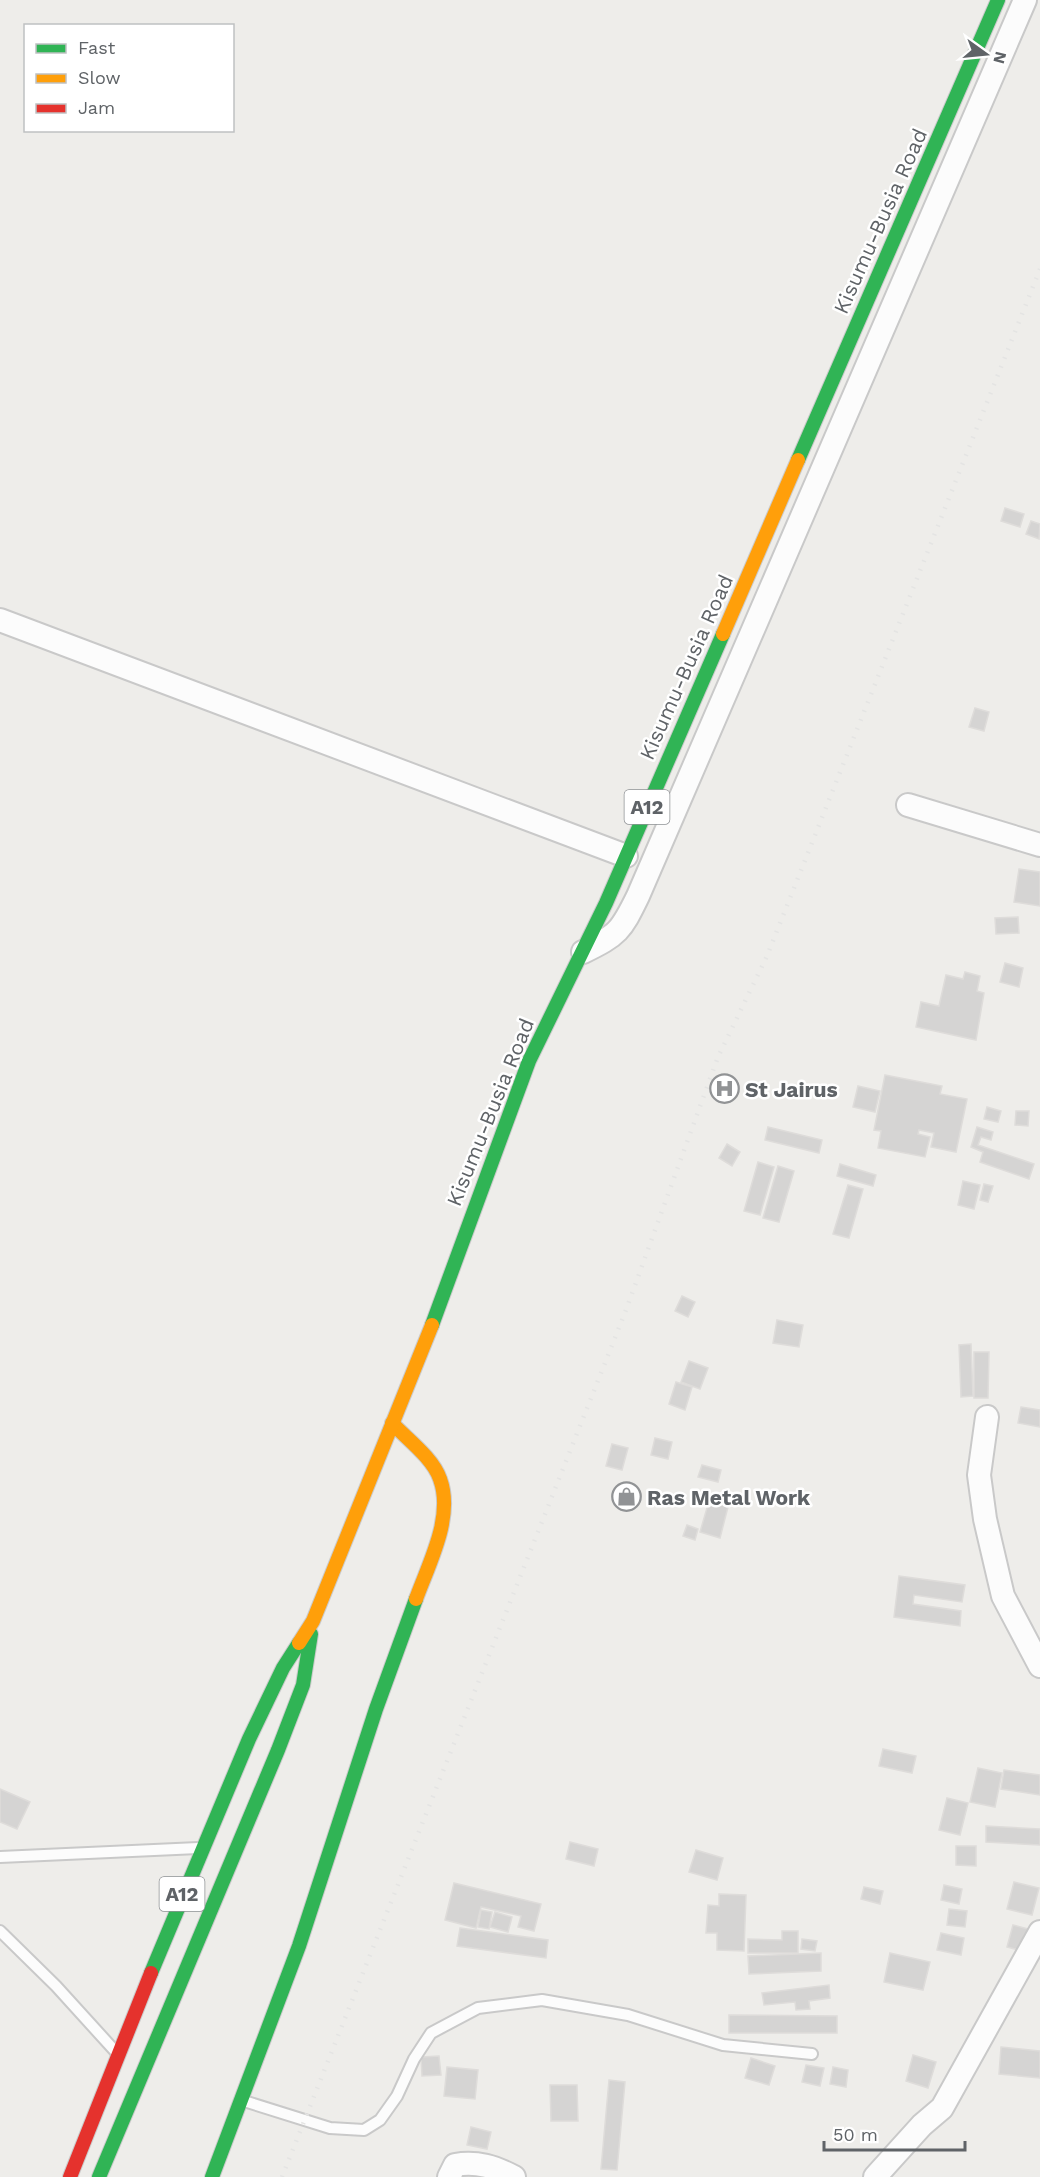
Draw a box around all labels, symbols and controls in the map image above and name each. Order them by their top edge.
legend [24,24,234,132]
north arrow [956,24,1016,84]
text: Fast [78,37,116,58]
text: N [989,50,1011,66]
text: Slow [78,67,121,88]
text: Jam [78,97,115,118]
street label: Kisumu-Busia Road [828,124,932,318]
street label: Kisumu-Busia Road [634,570,738,764]
road number: A12 [624,790,670,824]
street label: Kisumu-Busia Road [441,1014,539,1210]
hospital icon: St Jairus [708,1073,740,1105]
place label: St Jairus [745,1077,838,1102]
shop icon: Ras Metal Work [610,1481,642,1513]
place label: Ras Metal Work [647,1485,811,1510]
road number: A12 [160,1877,204,1911]
scale bar [824,2114,965,2152]
text: 50 m [833,2124,878,2145]

